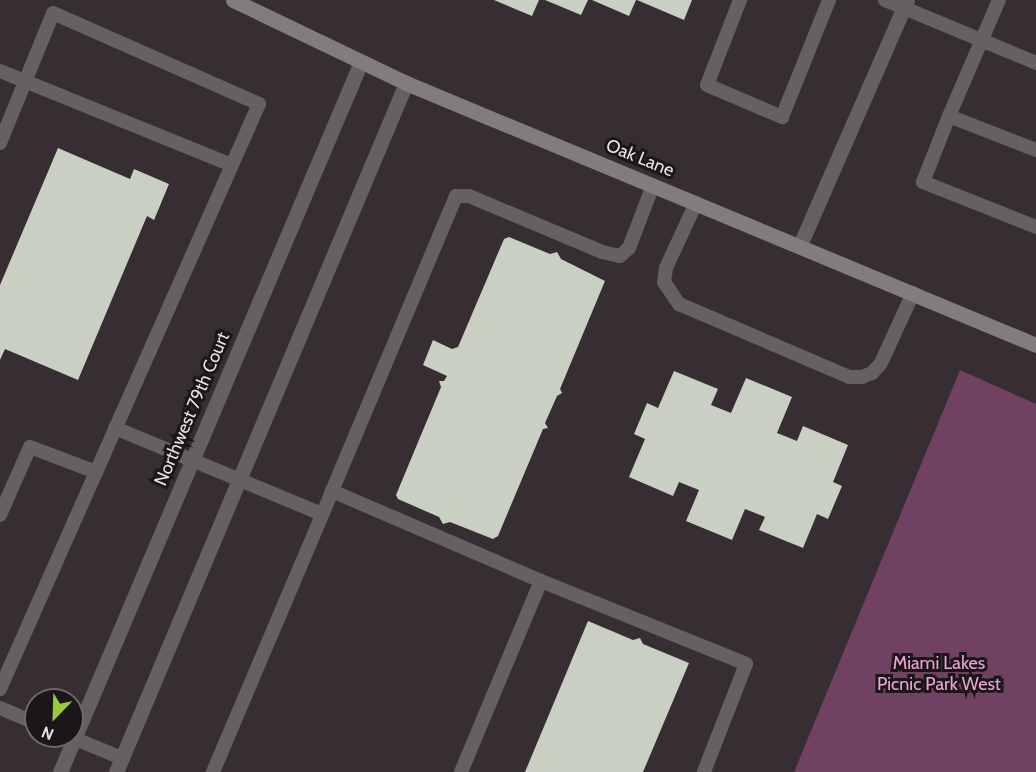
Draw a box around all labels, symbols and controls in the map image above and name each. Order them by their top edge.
street label: Oak Lane [603,135,677,181]
street label: Northwest 79th Court [150,329,234,489]
park label: Miami Lakes Picnic Park West [877,653,1001,696]
north arrow [24,688,84,748]
text: N [39,722,56,744]

